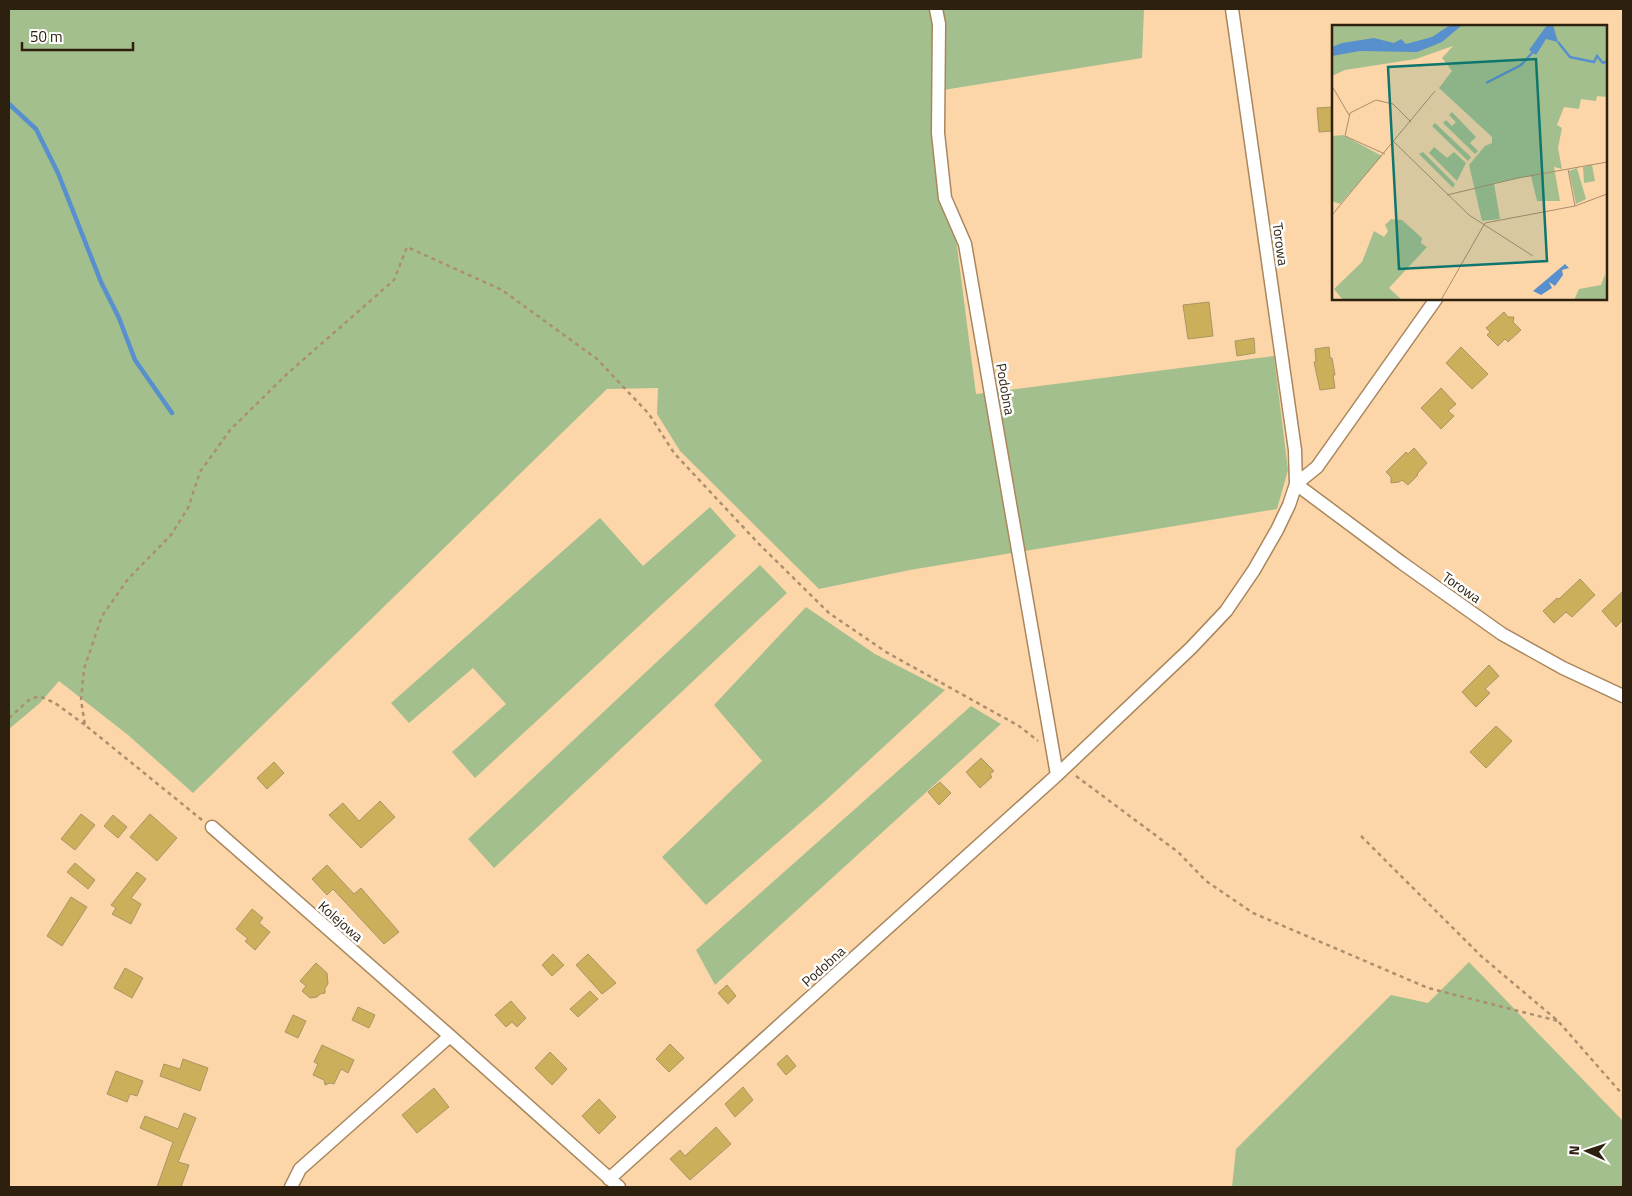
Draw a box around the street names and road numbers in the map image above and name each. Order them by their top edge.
street label: Torowa [1268,221,1294,267]
street label: Podobna [991,361,1021,417]
street label: Torowa [1438,566,1486,608]
street label: Kolejowa [314,896,368,946]
street label: Podobna [797,941,849,991]

